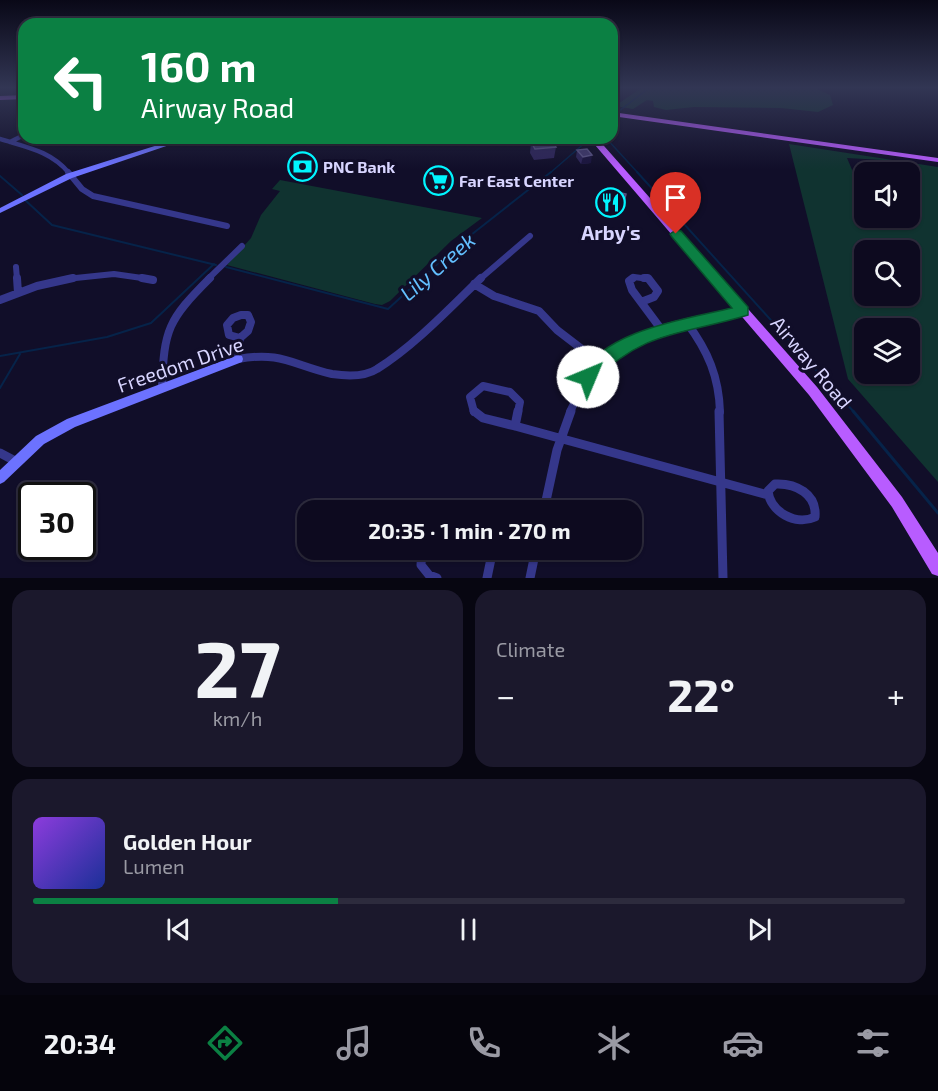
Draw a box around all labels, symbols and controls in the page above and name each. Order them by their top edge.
text: 160 m [141,40,257,90]
icon: left [42,42,120,120]
text: Airway Road [141,91,294,123]
bank icon: PNC Bank [286,150,318,182]
place label: PNC Bank [323,157,395,176]
map controls [854,162,920,384]
button: sound [854,162,920,228]
supermarket icon: Far East Center [422,164,454,196]
place label: Far East Center [459,171,574,190]
pin [650,172,701,234]
icon: arrive [659,181,692,214]
restaurant icon: Arby's [595,186,627,218]
place label: Arby's [581,220,641,245]
water label: Lily Creek [394,227,480,306]
button: search [854,240,920,306]
street label: Airway Road [766,311,858,413]
button: layers [854,318,920,384]
street label: Freedom Drive [114,331,246,397]
position arrow [556,345,620,409]
speed limit sign: 30 [18,482,96,560]
text: 20:35 · 1 min · 270 m [368,517,571,543]
text: 27 [194,620,281,714]
text: Climate [496,637,565,661]
text: 22° [667,667,735,721]
text: − [496,675,515,715]
text: + [887,675,905,715]
text: km/h [213,706,262,730]
text: Golden Hour [123,828,252,854]
text: Lumen [123,854,185,878]
icon: previous [162,913,195,946]
icon: pause [452,913,485,946]
icon: next [743,913,776,946]
icon: directions [204,1022,246,1064]
icon: music [333,1022,375,1064]
icon: phone [463,1022,505,1064]
icon: climate [593,1022,635,1064]
icon: car [722,1022,764,1064]
icon: filters [852,1022,894,1064]
text: 20:34 [44,1027,116,1059]

